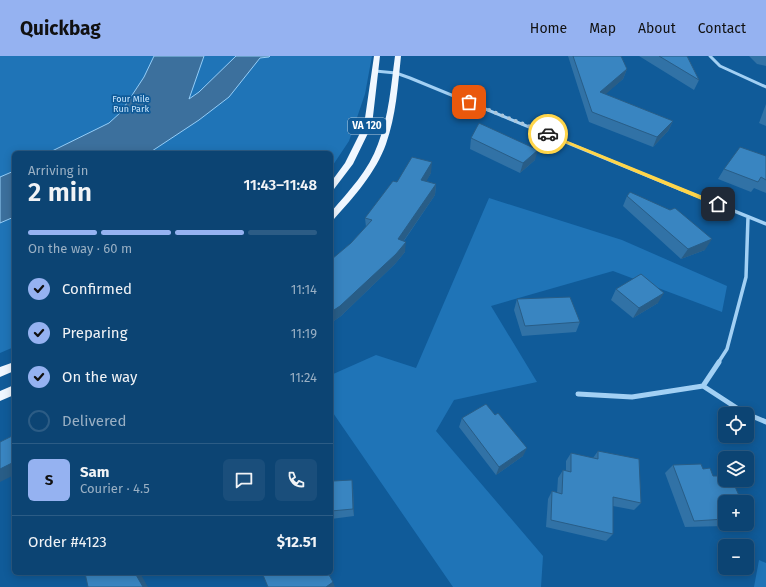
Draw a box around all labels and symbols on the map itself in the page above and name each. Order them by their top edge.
pin [452,85,486,119]
park label: Four Mile Run Park [112,94,150,114]
courier [528,114,568,154]
road number: VA 120 [348,118,386,134]
pin [701,187,735,221]

